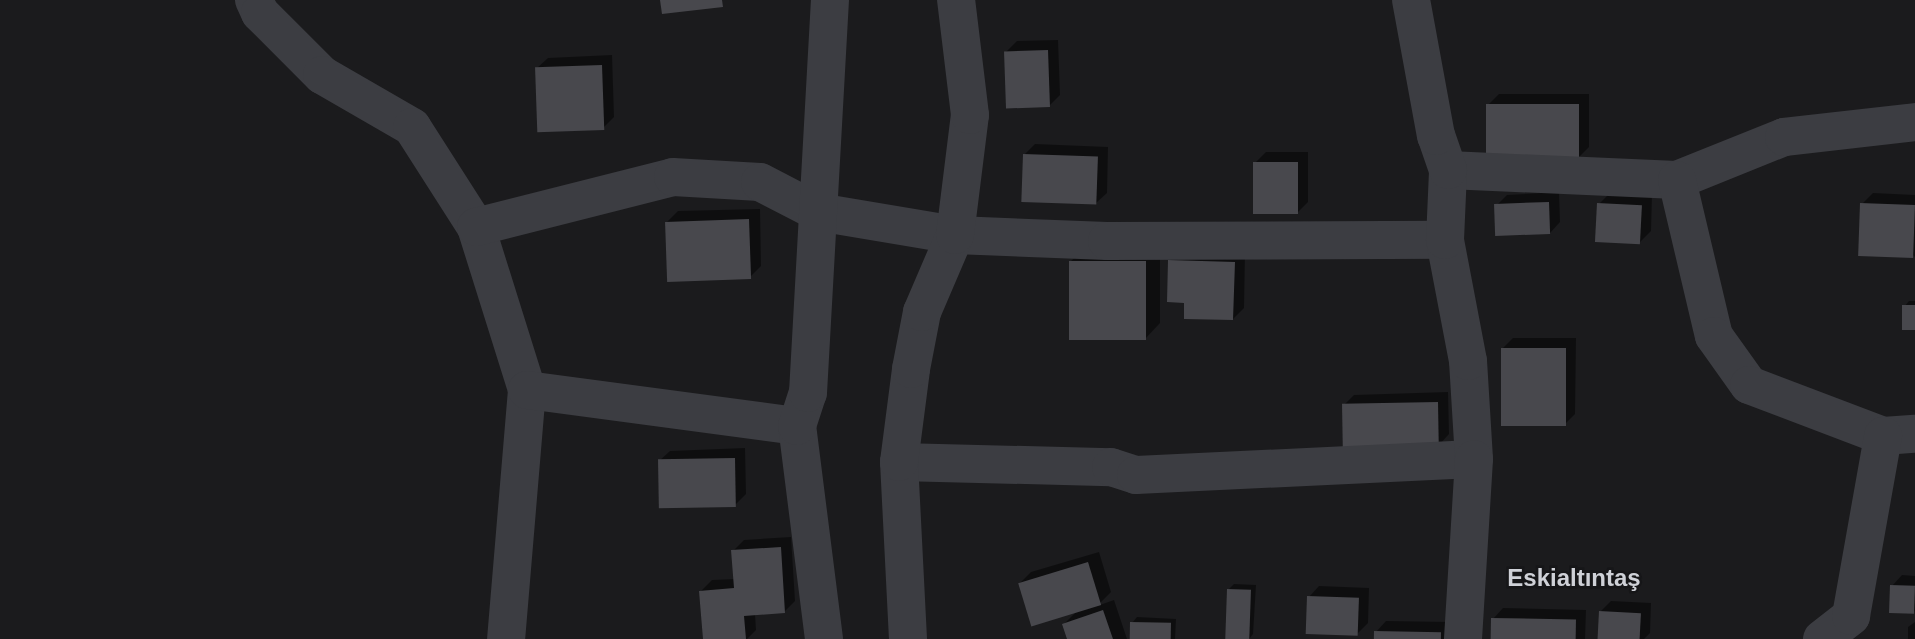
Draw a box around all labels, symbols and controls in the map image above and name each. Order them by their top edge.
district label: Eskialtıntaş [1507,564,1641,592]

